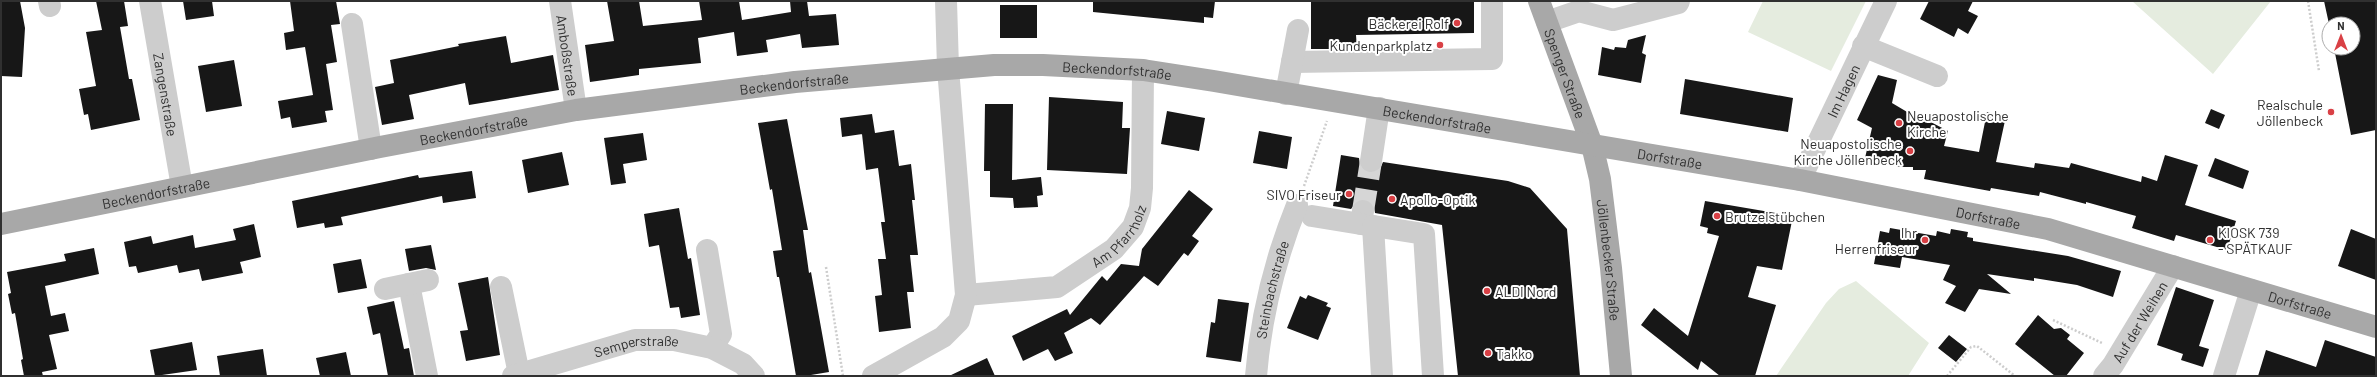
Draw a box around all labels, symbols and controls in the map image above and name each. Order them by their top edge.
street label: Amboßstraße [554,14,582,97]
place label: Bäckerei Rolf [1369,15,1449,32]
north arrow [2321,16,2361,56]
marker: Bäckerei Rolf [1452,18,1462,28]
text: N [2337,19,2345,32]
street label: Spenger Straße [1541,26,1590,121]
place label: Kundenparkplatz [1329,37,1432,54]
marker: Kundenparkplatz [1435,40,1445,50]
street label: Zangenstraße [151,52,182,138]
street label: Beckendorfstraße [1062,57,1173,83]
street label: Im Hagen [1823,61,1863,120]
street label: Beckendorfstraße [738,69,849,98]
place label: Realschule Jöllenbeck [2257,96,2323,129]
street label: Beckendorfstraße [1382,101,1493,136]
place label: Neuapostolische Kirche [1907,107,2009,140]
marker: Realschule Jöllenbeck [2326,107,2336,117]
street label: Beckendorfstraße [418,111,529,148]
marker: Neuapostolische Kirche [1894,118,1904,128]
place label: Neuapostolische Kirche Jöllenbeck [1794,135,1902,168]
street label: Dorfstraße [1636,144,1704,172]
marker: Neuapostolische Kirche Jöllenbeck [1905,146,1915,156]
street label: Beckendorfstraße [100,173,211,212]
place label: SIVO Friseur [1267,186,1341,203]
marker: SIVO Friseur [1344,189,1354,199]
place label: Apollo-Optik [1400,191,1475,208]
marker: Apollo-Optik [1387,194,1397,204]
street label: Jöllenbecker Straße [1594,198,1624,322]
street label: Am Pfarrholz [1088,202,1149,270]
street label: Dorfstraße [1954,203,2022,232]
place label: Brutzelstübchen [1725,208,1825,225]
marker: Brutzelstübchen [1712,211,1722,221]
place label: Ihr Herrenfriseur [1835,224,1917,257]
place label: KIOSK 739 - SPÄTKAUF [2218,224,2292,257]
marker: Ihr Herrenfriseur [1920,235,1930,245]
marker: KIOSK 739 - SPÄTKAUF [2205,235,2215,245]
street label: Steinbachstraße [1252,238,1292,340]
street label: Auf der Weihen [2108,278,2170,365]
place label: ALDI Nord [1495,283,1556,300]
marker: ALDI Nord [1482,286,1492,296]
street label: Dorfstraße [2266,287,2334,322]
street label: Semperstraße [592,331,681,360]
place label: Takko [1496,345,1532,362]
marker: Takko [1483,348,1493,358]

